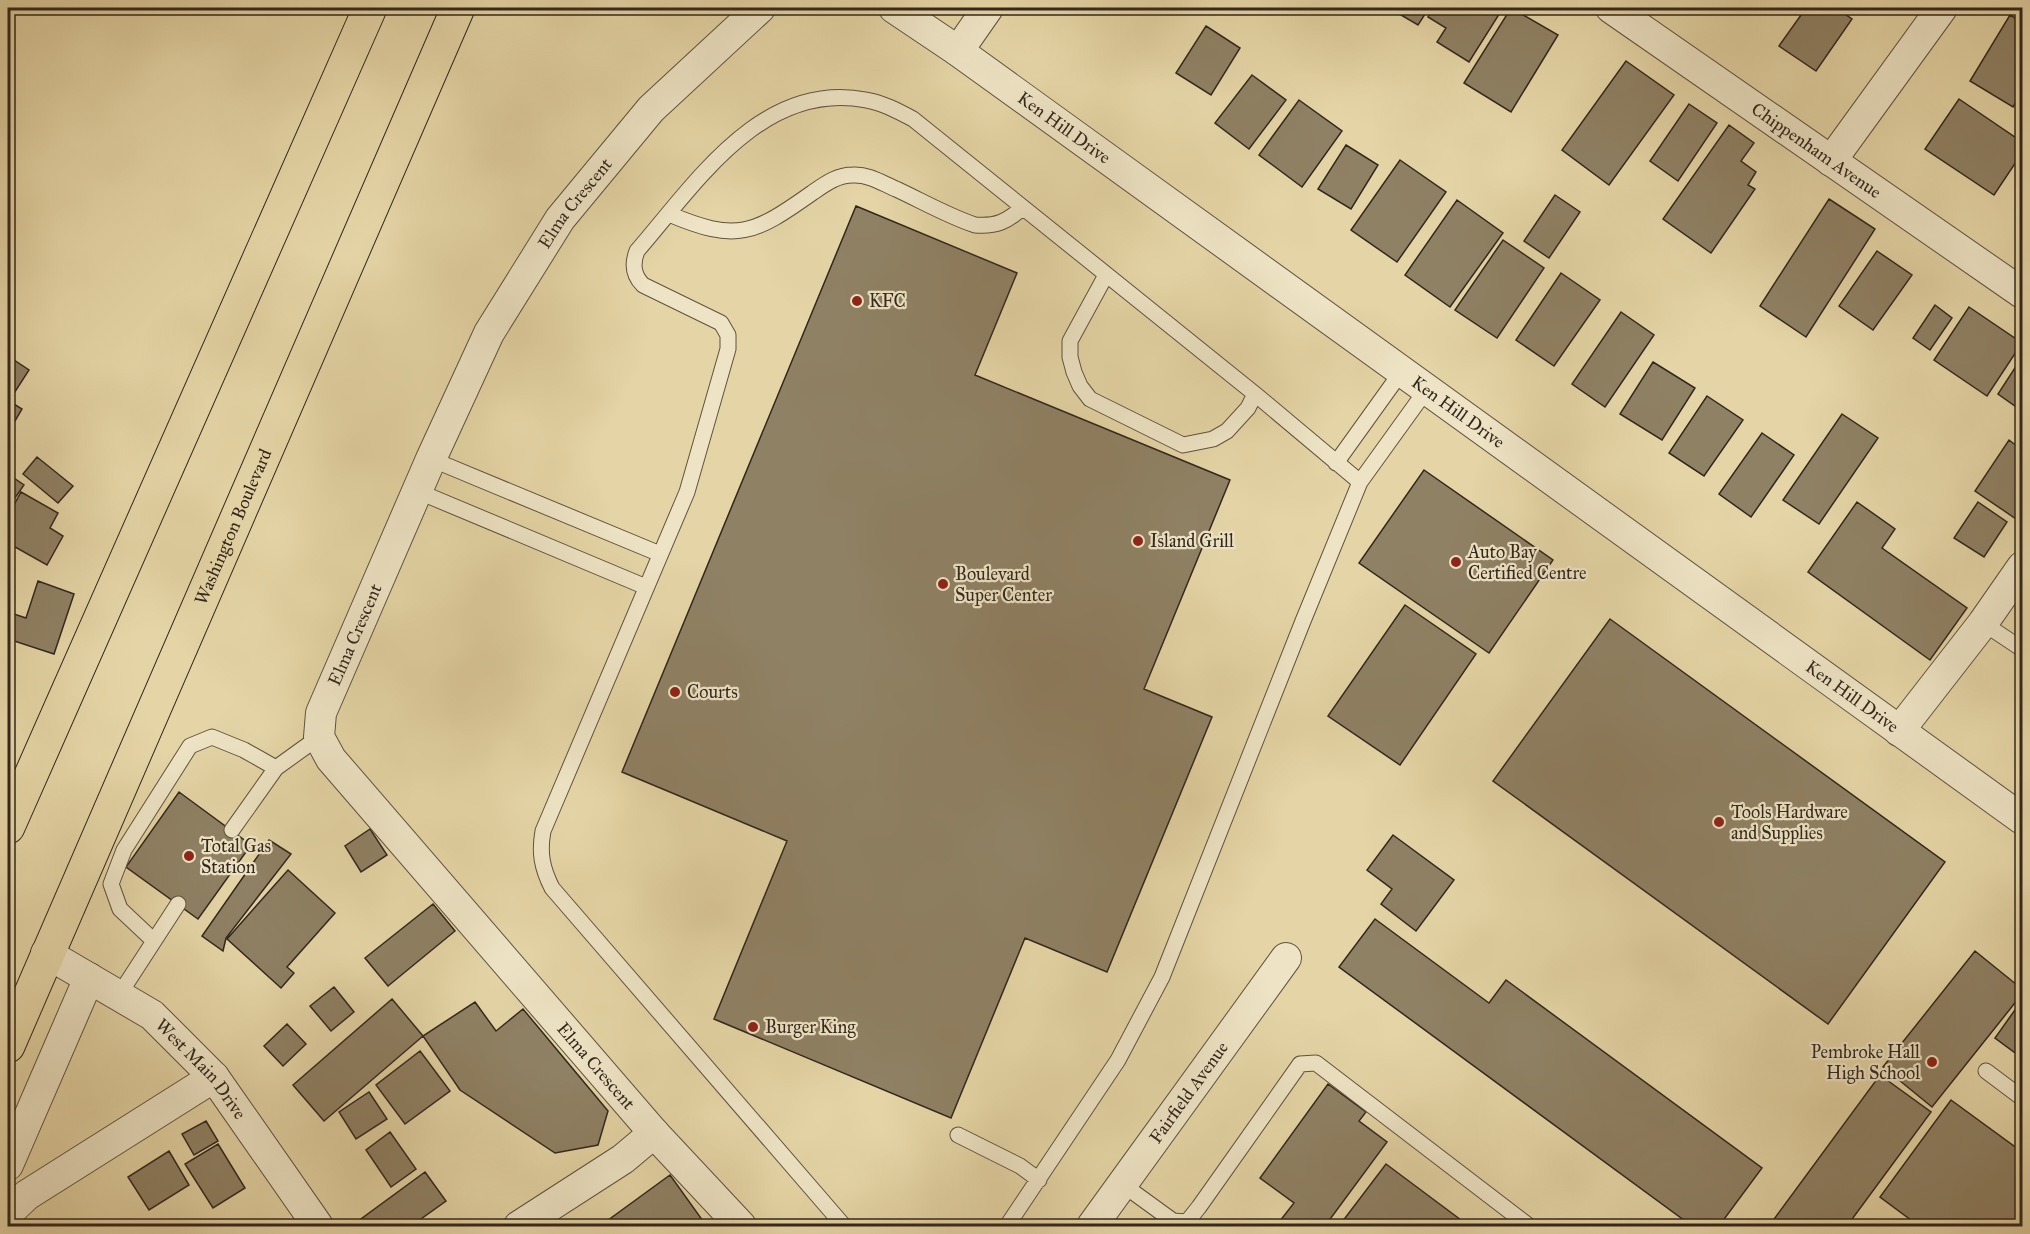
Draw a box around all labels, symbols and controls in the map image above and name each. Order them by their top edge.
street label: Ken Hill Drive [1013,87,1115,169]
street label: Chippenham Avenue [1747,98,1886,203]
street label: Elma Crescent [533,153,617,253]
place label: KFC [869,290,906,312]
marker: KFC [850,294,864,308]
street label: Ken Hill Drive [1407,371,1509,453]
street label: Washington Boulevard [190,445,277,608]
place label: Island Grill [1150,530,1234,552]
marker: Island Grill [1131,534,1145,548]
place label: Auto Bay Certified Centre [1467,541,1587,584]
marker: Auto Bay Certified Centre [1449,555,1463,569]
place label: Boulevard Super Center [955,563,1052,606]
marker: Boulevard Super Center [936,577,950,591]
street label: Elma Crescent [323,580,387,689]
street label: Ken Hill Drive [1801,656,1903,737]
place label: Courts [687,681,738,703]
marker: Courts [668,685,682,699]
place label: Tools Hardware and Supplies [1731,801,1848,844]
marker: Tools Hardware and Supplies [1712,815,1726,829]
place label: Total Gas Station [201,835,271,878]
marker: Total Gas Station [182,849,196,863]
street label: West Main Drive [151,1014,251,1124]
place label: Burger King [765,1016,856,1039]
street label: Elma Crescent [552,1018,640,1115]
marker: Burger King [746,1020,760,1034]
street label: Fairfield Avenue [1145,1037,1233,1148]
place label: Pembroke Hall High School [1811,1041,1920,1085]
marker: Pembroke Hall High School [1925,1055,1939,1069]

